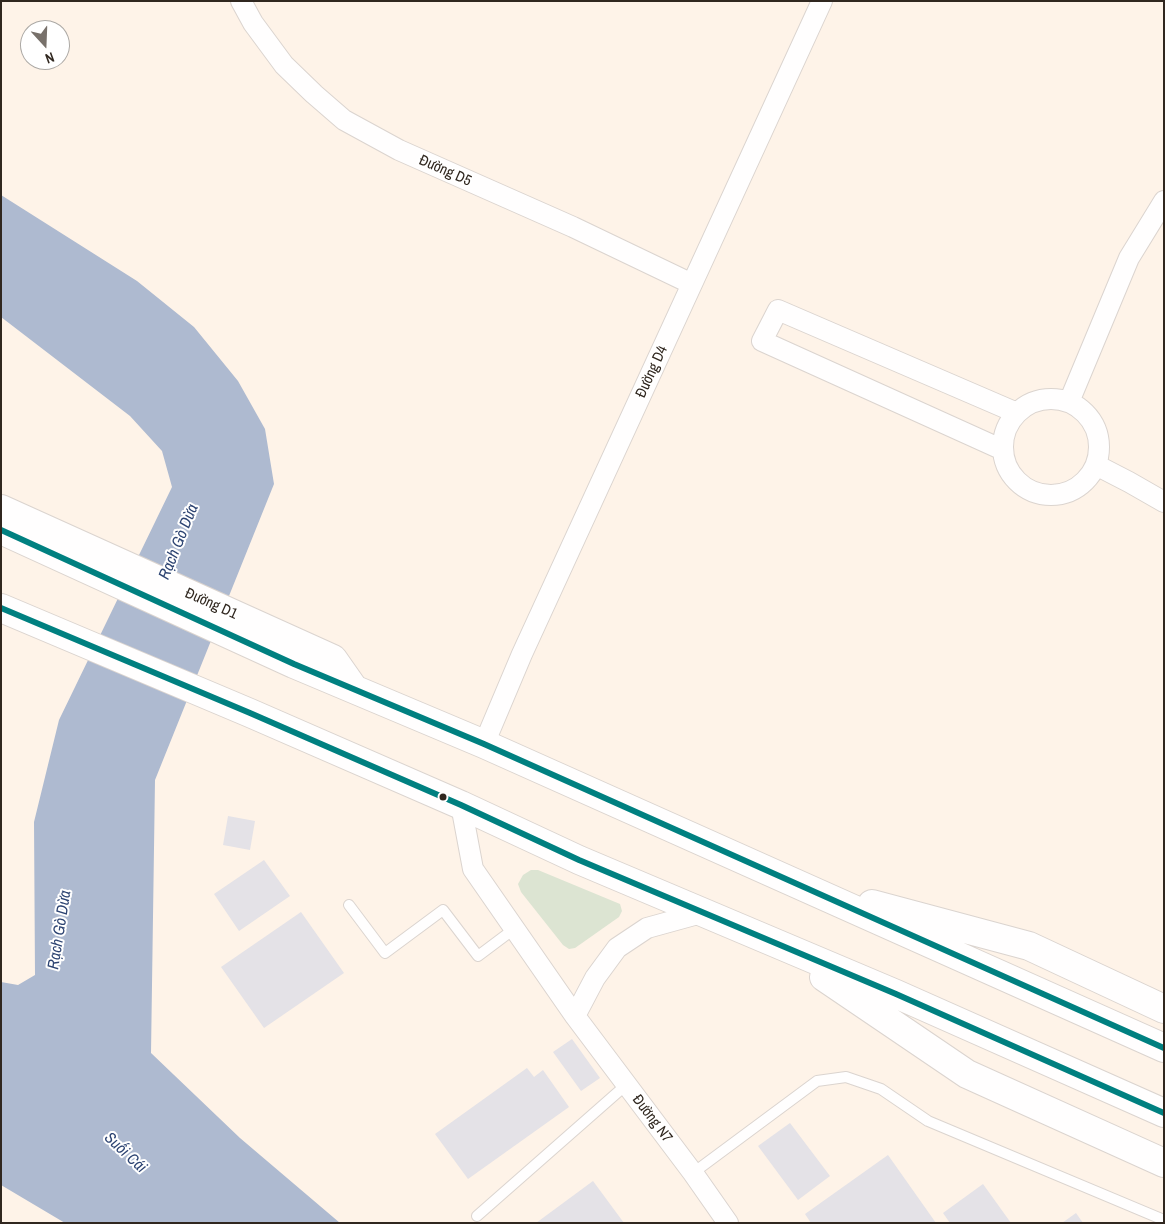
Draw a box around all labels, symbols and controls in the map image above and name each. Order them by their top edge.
north arrow [20,20,70,70]
text: N [43,48,57,68]
street label: Đường D5 [416,152,474,190]
street label: Đường D4 [632,343,672,401]
water label: Rạch Gò Dừa [155,502,203,582]
street label: Đường D1 [182,585,240,623]
unlabelled marker [438,792,448,802]
water label: Rạch Gò Dừa [44,889,76,971]
street label: Đường N7 [628,1091,676,1147]
water label: Suối Cái [100,1129,150,1177]

